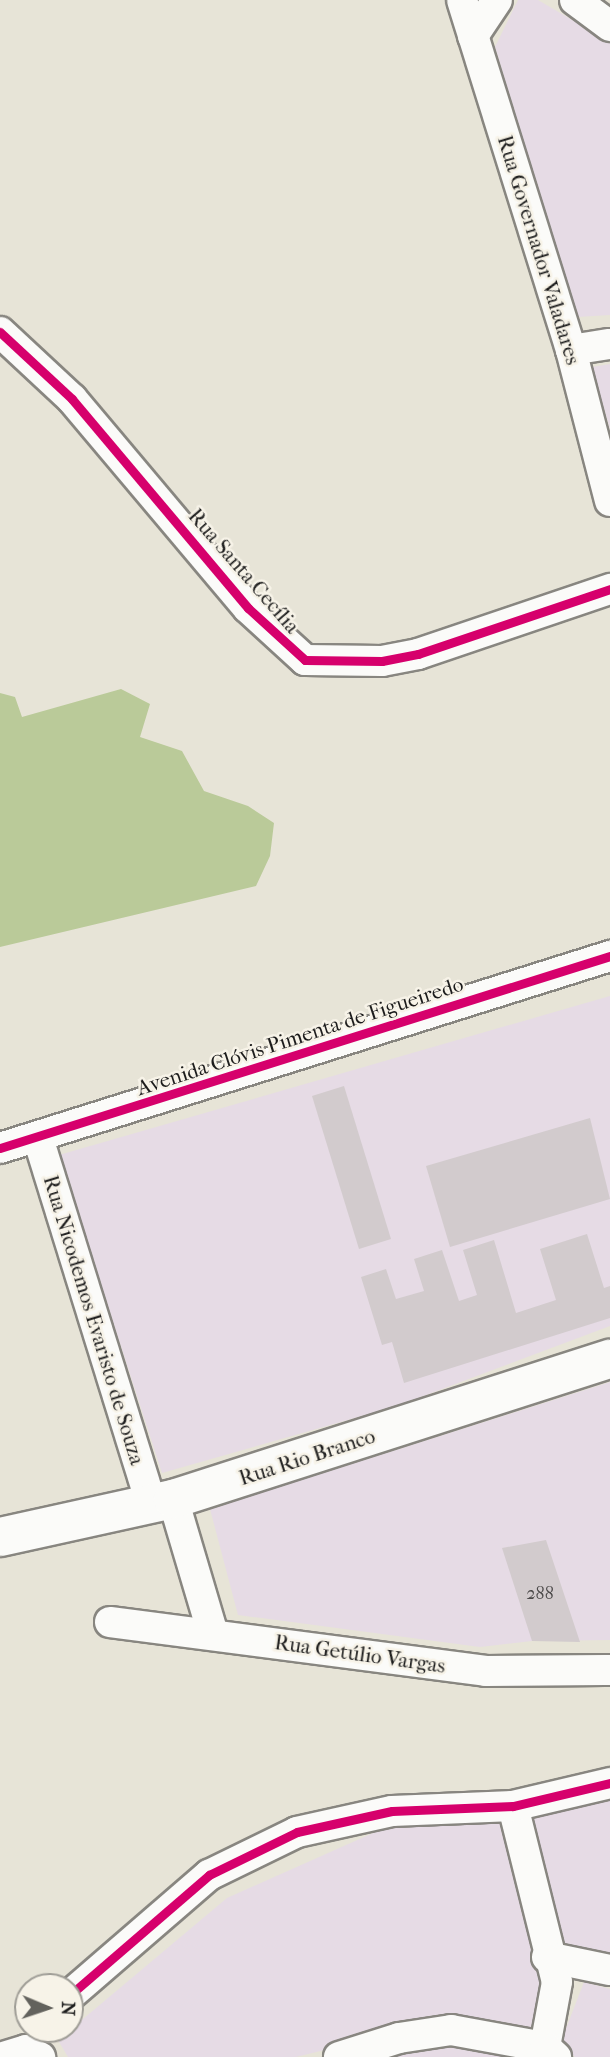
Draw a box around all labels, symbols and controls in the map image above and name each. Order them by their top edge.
street label: Rua Governador Valadares [492,132,586,368]
street label: Rua Santa Cecília [183,503,305,639]
street label: Avenida Clóvis Pimenta de Figueiredo [134,971,466,1101]
street label: Rua Nicodemos Evaristo de Souza [38,1172,150,1468]
street label: Rua Rio Branco [236,1423,378,1491]
house number: 288 [526,1583,554,1605]
street label: Rua Getúlio Vargas [273,1630,447,1678]
north arrow [14,1973,84,2043]
text: N [57,2001,79,2016]

